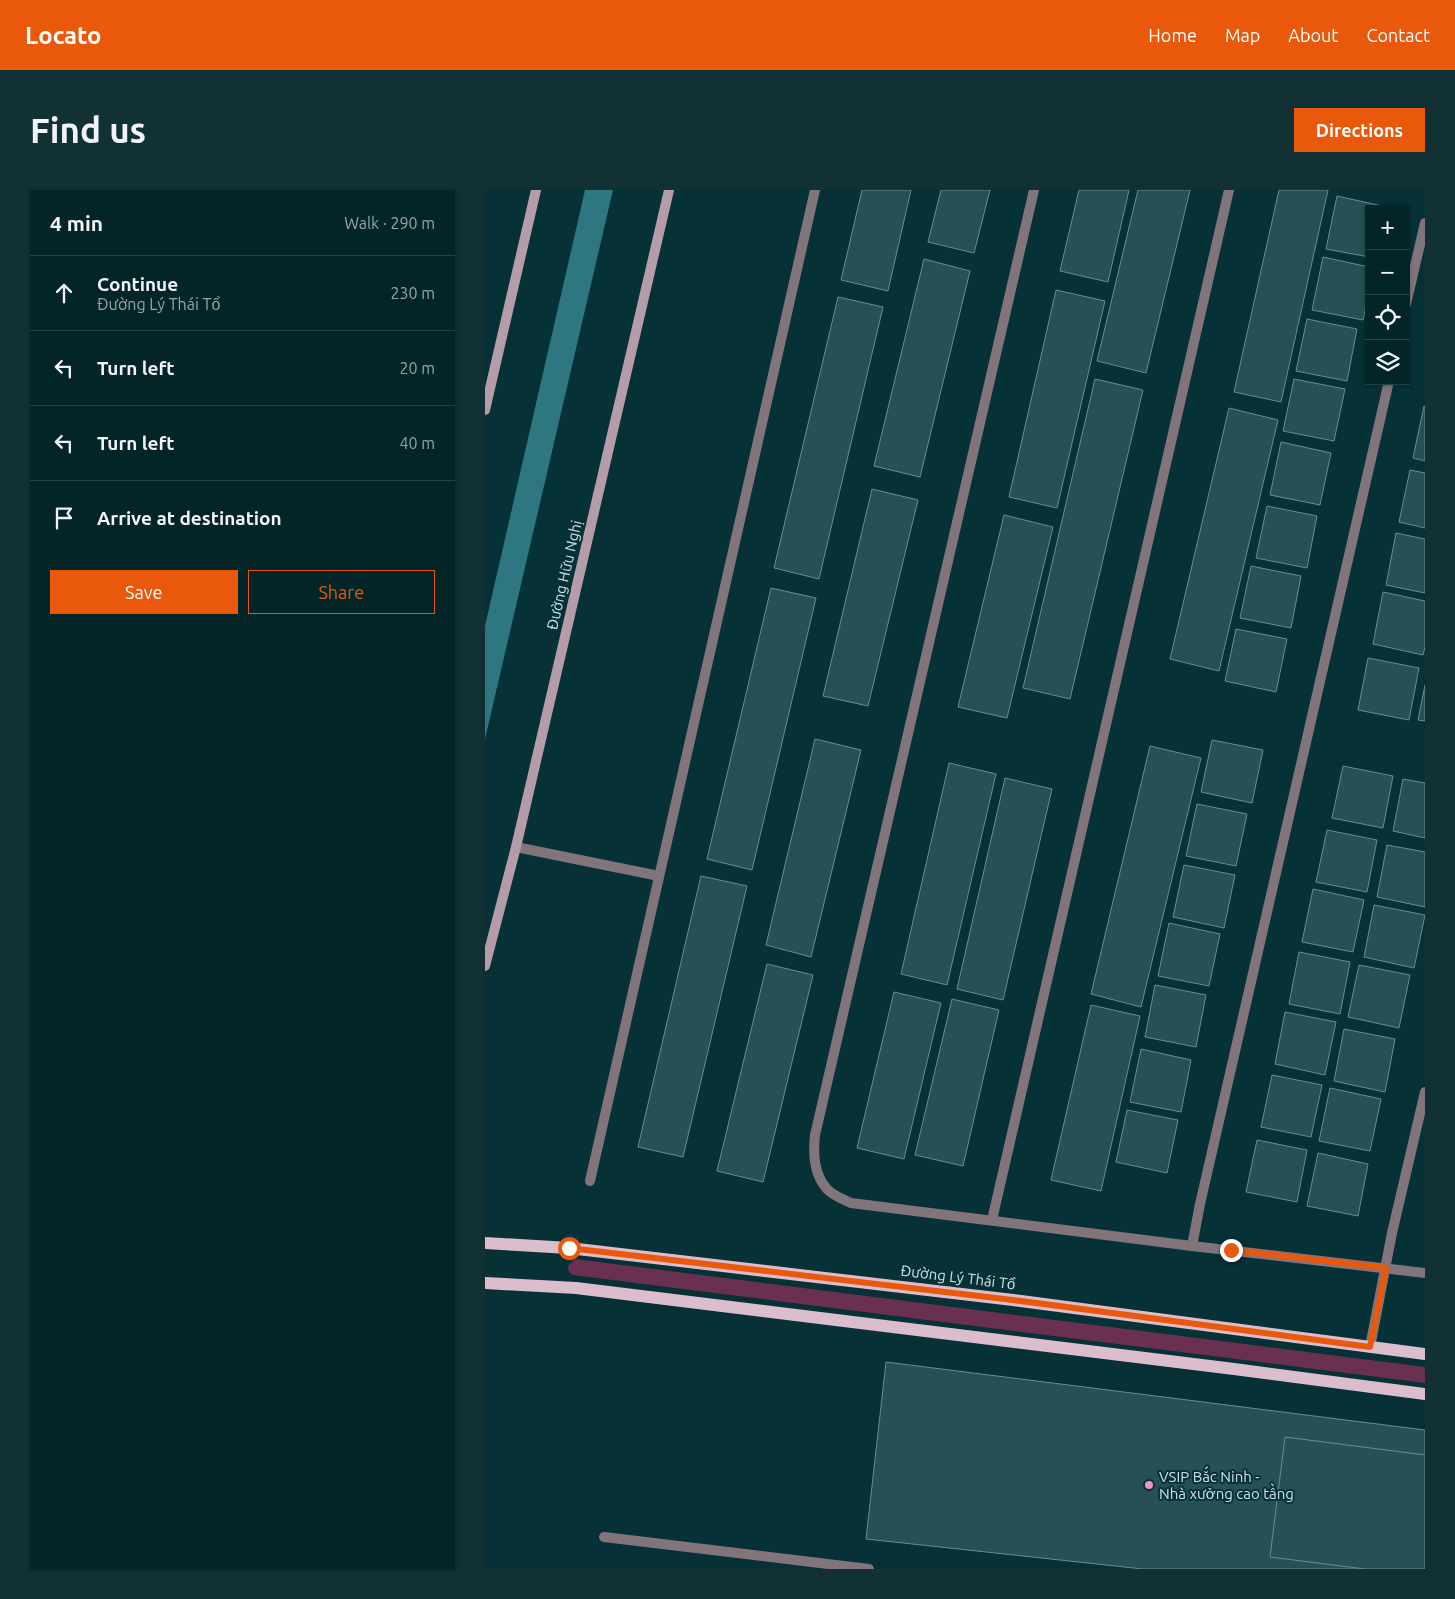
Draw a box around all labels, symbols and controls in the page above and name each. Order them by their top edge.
text: Locato [25,22,101,49]
text: Home [1148,25,1197,45]
text: Map [1225,25,1260,45]
text: About [1288,25,1338,45]
text: Contact [1366,25,1430,45]
button: Directions [1294,108,1425,152]
text: Find us [30,110,146,150]
map controls [1365,205,1410,385]
button: + [1365,205,1410,250]
text: 4 min [50,211,103,235]
text: Walk · 290 m [344,214,435,232]
button: − [1365,250,1410,295]
text: Continue [97,273,178,295]
icon: ahead [50,279,78,307]
text: 230 m [390,284,435,302]
text: Đường Lý Thái Tổ [97,295,220,313]
button: locate [1365,295,1410,340]
button: layers [1365,340,1410,385]
icon: left [50,354,78,382]
text: Turn left [97,357,175,379]
text: 20 m [399,359,435,377]
icon: left [50,429,78,457]
text: Turn left [97,432,175,454]
text: 40 m [399,434,435,452]
icon: arrive [50,504,78,532]
text: Arrive at destination [97,507,282,529]
street label: Đường Hữu Nghị [543,519,585,631]
button: Save [50,570,238,614]
button: Share [248,570,435,614]
route start [558,1237,581,1260]
route end [1220,1239,1243,1262]
street label: Đường Lý Thái Tổ [900,1262,1016,1292]
place label: VSIP Bắc Ninh - Nhà xưởng cao tầng [1159,1466,1294,1502]
marker: VSIP Bắc Ninh - Nhà xưởng cao tầng [1143,1479,1155,1491]

